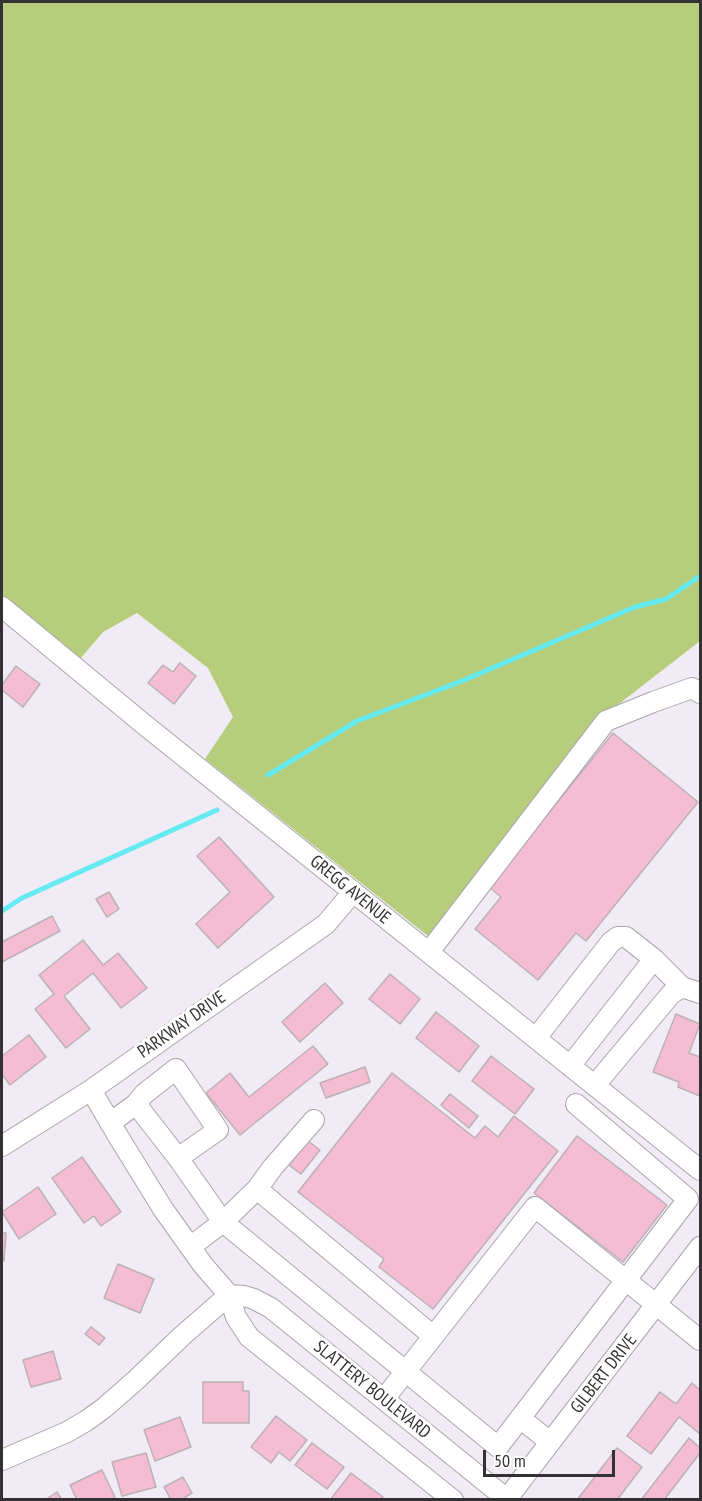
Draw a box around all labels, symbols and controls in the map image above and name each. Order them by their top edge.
street label: GREGG AVENUE [305,851,395,929]
street label: PARKWAY DRIVE [134,987,230,1063]
street label: GILBERT DRIVE [566,1330,642,1418]
street label: SLATTERY BOULEVARD [309,1336,435,1444]
scale bar [486,1438,618,1476]
text: 50 m [494,1449,526,1472]

